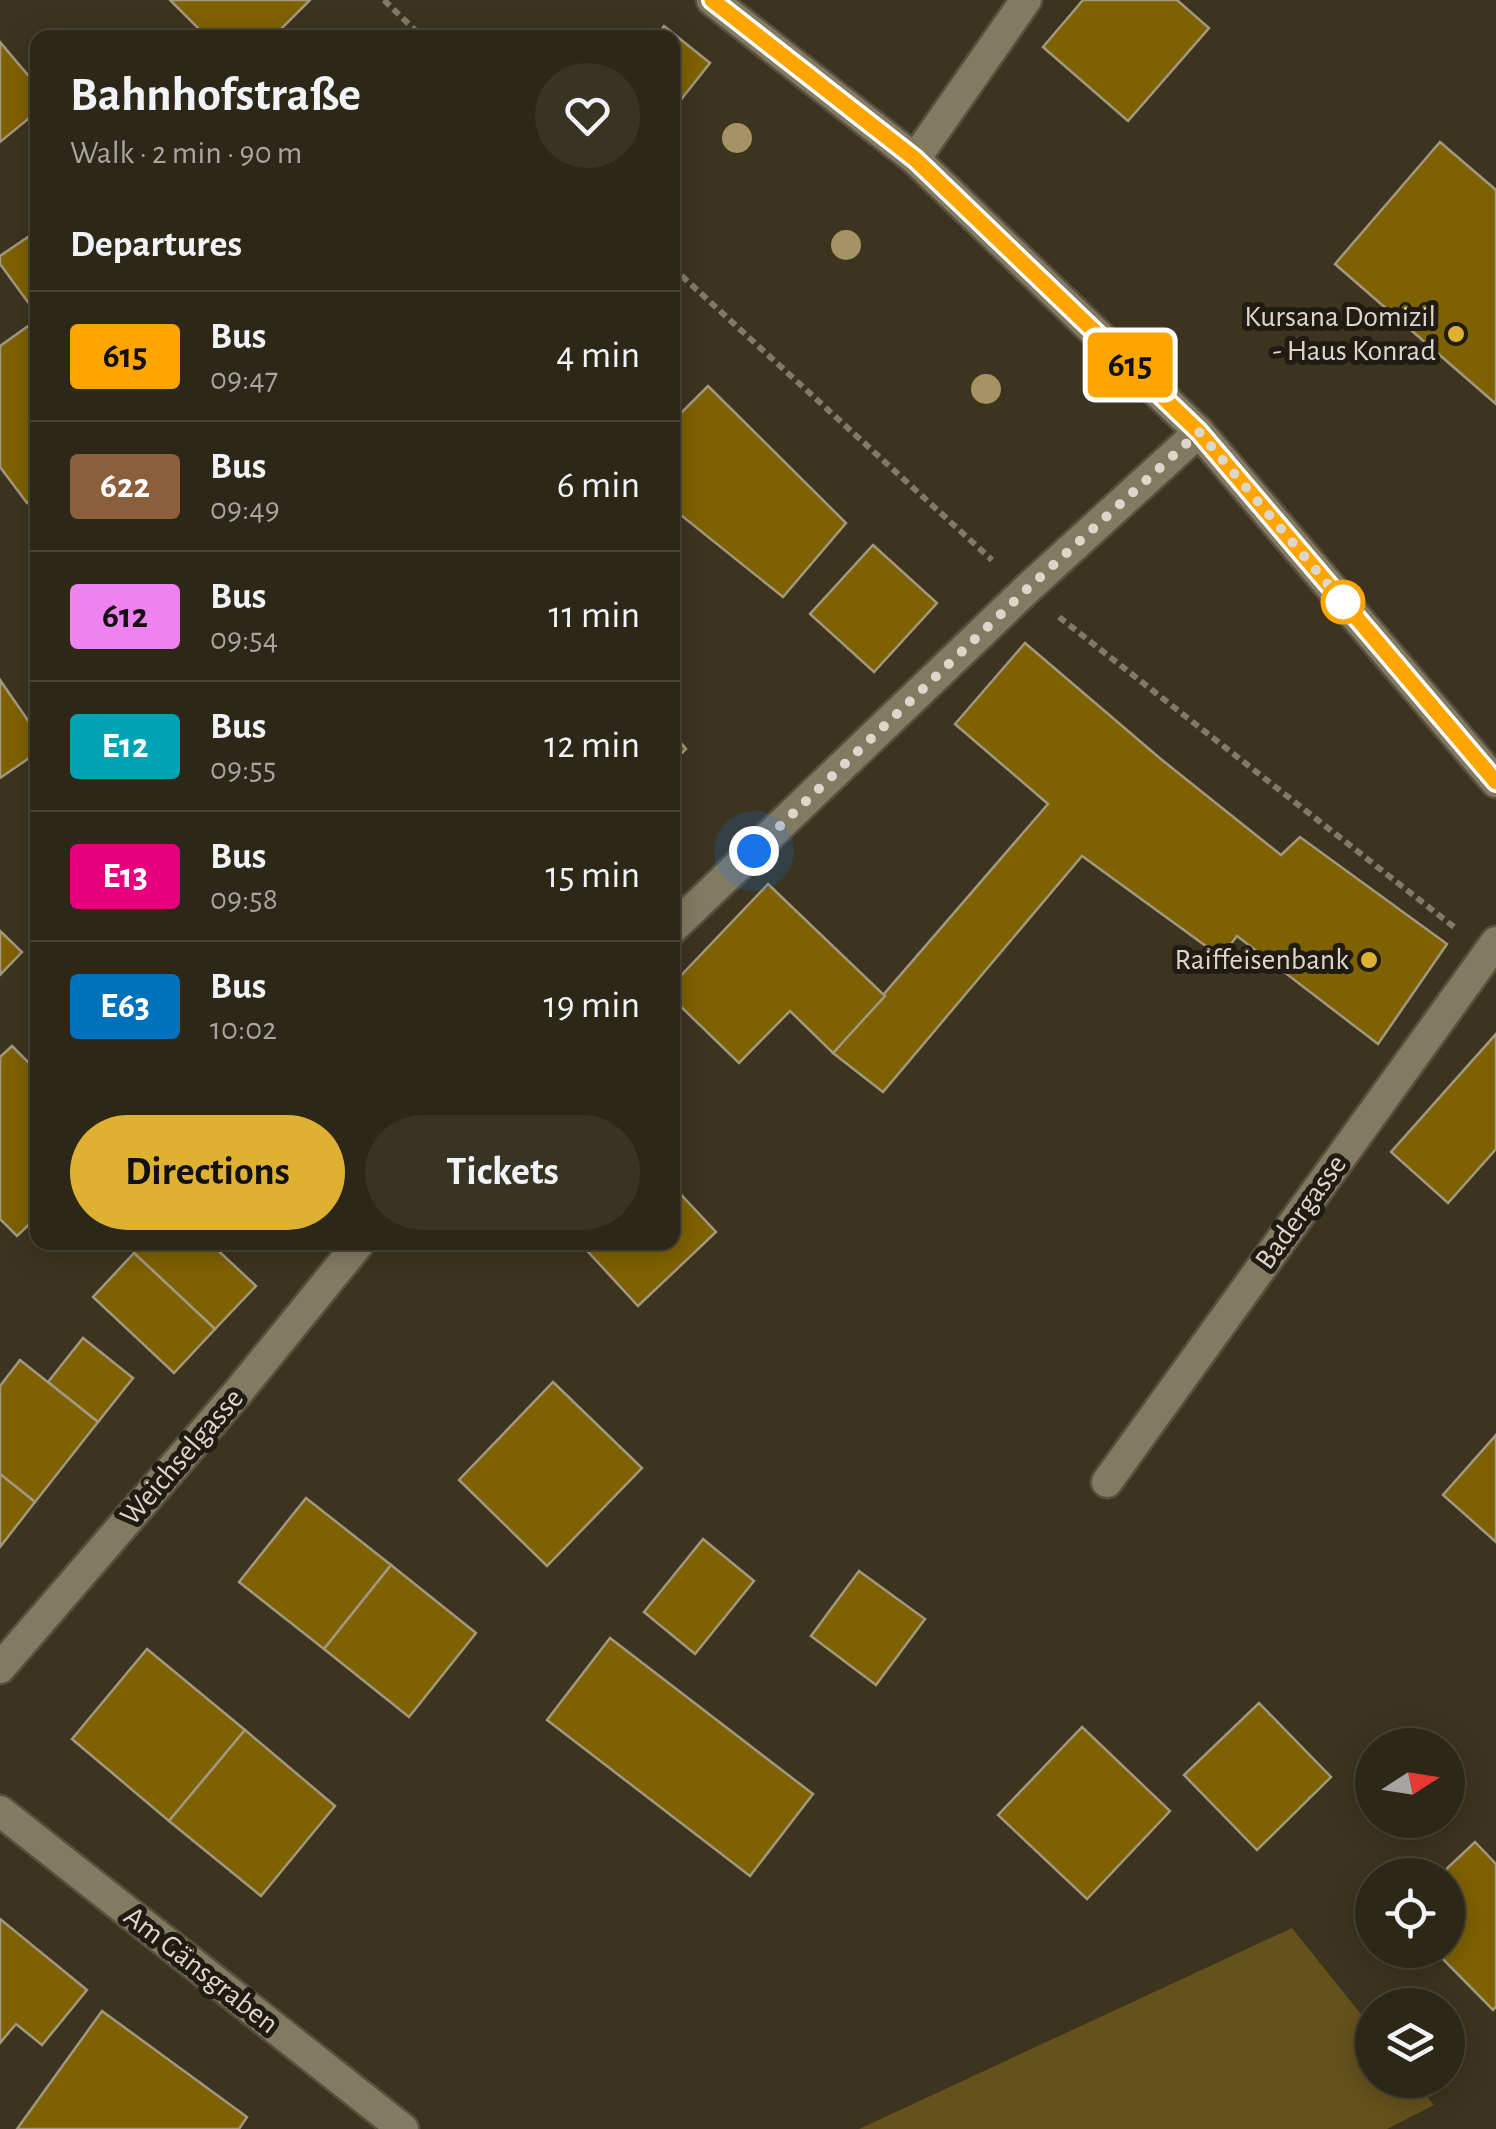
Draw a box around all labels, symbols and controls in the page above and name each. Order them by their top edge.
button: heart [535,63,640,168]
text: Bahnhofstraße [70,72,361,120]
text: Walk · 2 min · 90 m [70,137,302,169]
text: Departures [70,226,242,264]
place label: Kursana Domizil - Haus Konrad [1244,302,1436,366]
text: Bus [210,318,266,356]
marker: Kursana Domizil - Haus Konrad [1445,323,1467,345]
line badge: 615 [1072,332,1188,398]
text: 4 min [556,337,640,375]
text: 615 [103,339,147,374]
text: 615 [1108,348,1152,383]
text: 09:47 [210,363,278,395]
text: Bus [210,448,266,486]
text: 6 min [557,467,640,505]
text: 622 [100,469,150,504]
text: 09:49 [210,493,280,525]
text: Bus [210,578,266,616]
unlabelled marker [1322,581,1364,623]
text: 11 min [548,597,640,635]
text: 612 [102,599,148,634]
text: 09:54 [210,623,278,655]
text: Bus [210,708,266,746]
text: 12 min [544,727,640,765]
text: E12 [102,729,148,764]
text: 09:55 [210,753,276,785]
your location [729,826,779,876]
text: Bus [210,838,266,876]
text: 15 min [546,857,640,895]
text: E13 [102,859,148,894]
text: 09:58 [210,883,278,915]
place label: Raiffeisenbank [1175,945,1349,975]
marker: Raiffeisenbank [1358,949,1380,971]
text: Bus [210,968,266,1006]
text: 19 min [544,987,640,1025]
text: E63 [100,989,150,1024]
text: 10:02 [210,1013,277,1045]
button: Directions [70,1115,345,1230]
button: Tickets [365,1115,640,1230]
street label: Badergasse [1250,1149,1352,1275]
street label: Weichselgasse [115,1383,249,1531]
north arrow [1355,1728,1465,1838]
map controls [1355,1728,1465,2098]
button: locate [1355,1858,1465,1968]
street label: Am Gänsgraben [118,1901,284,2039]
button: layers [1355,1988,1465,2098]

